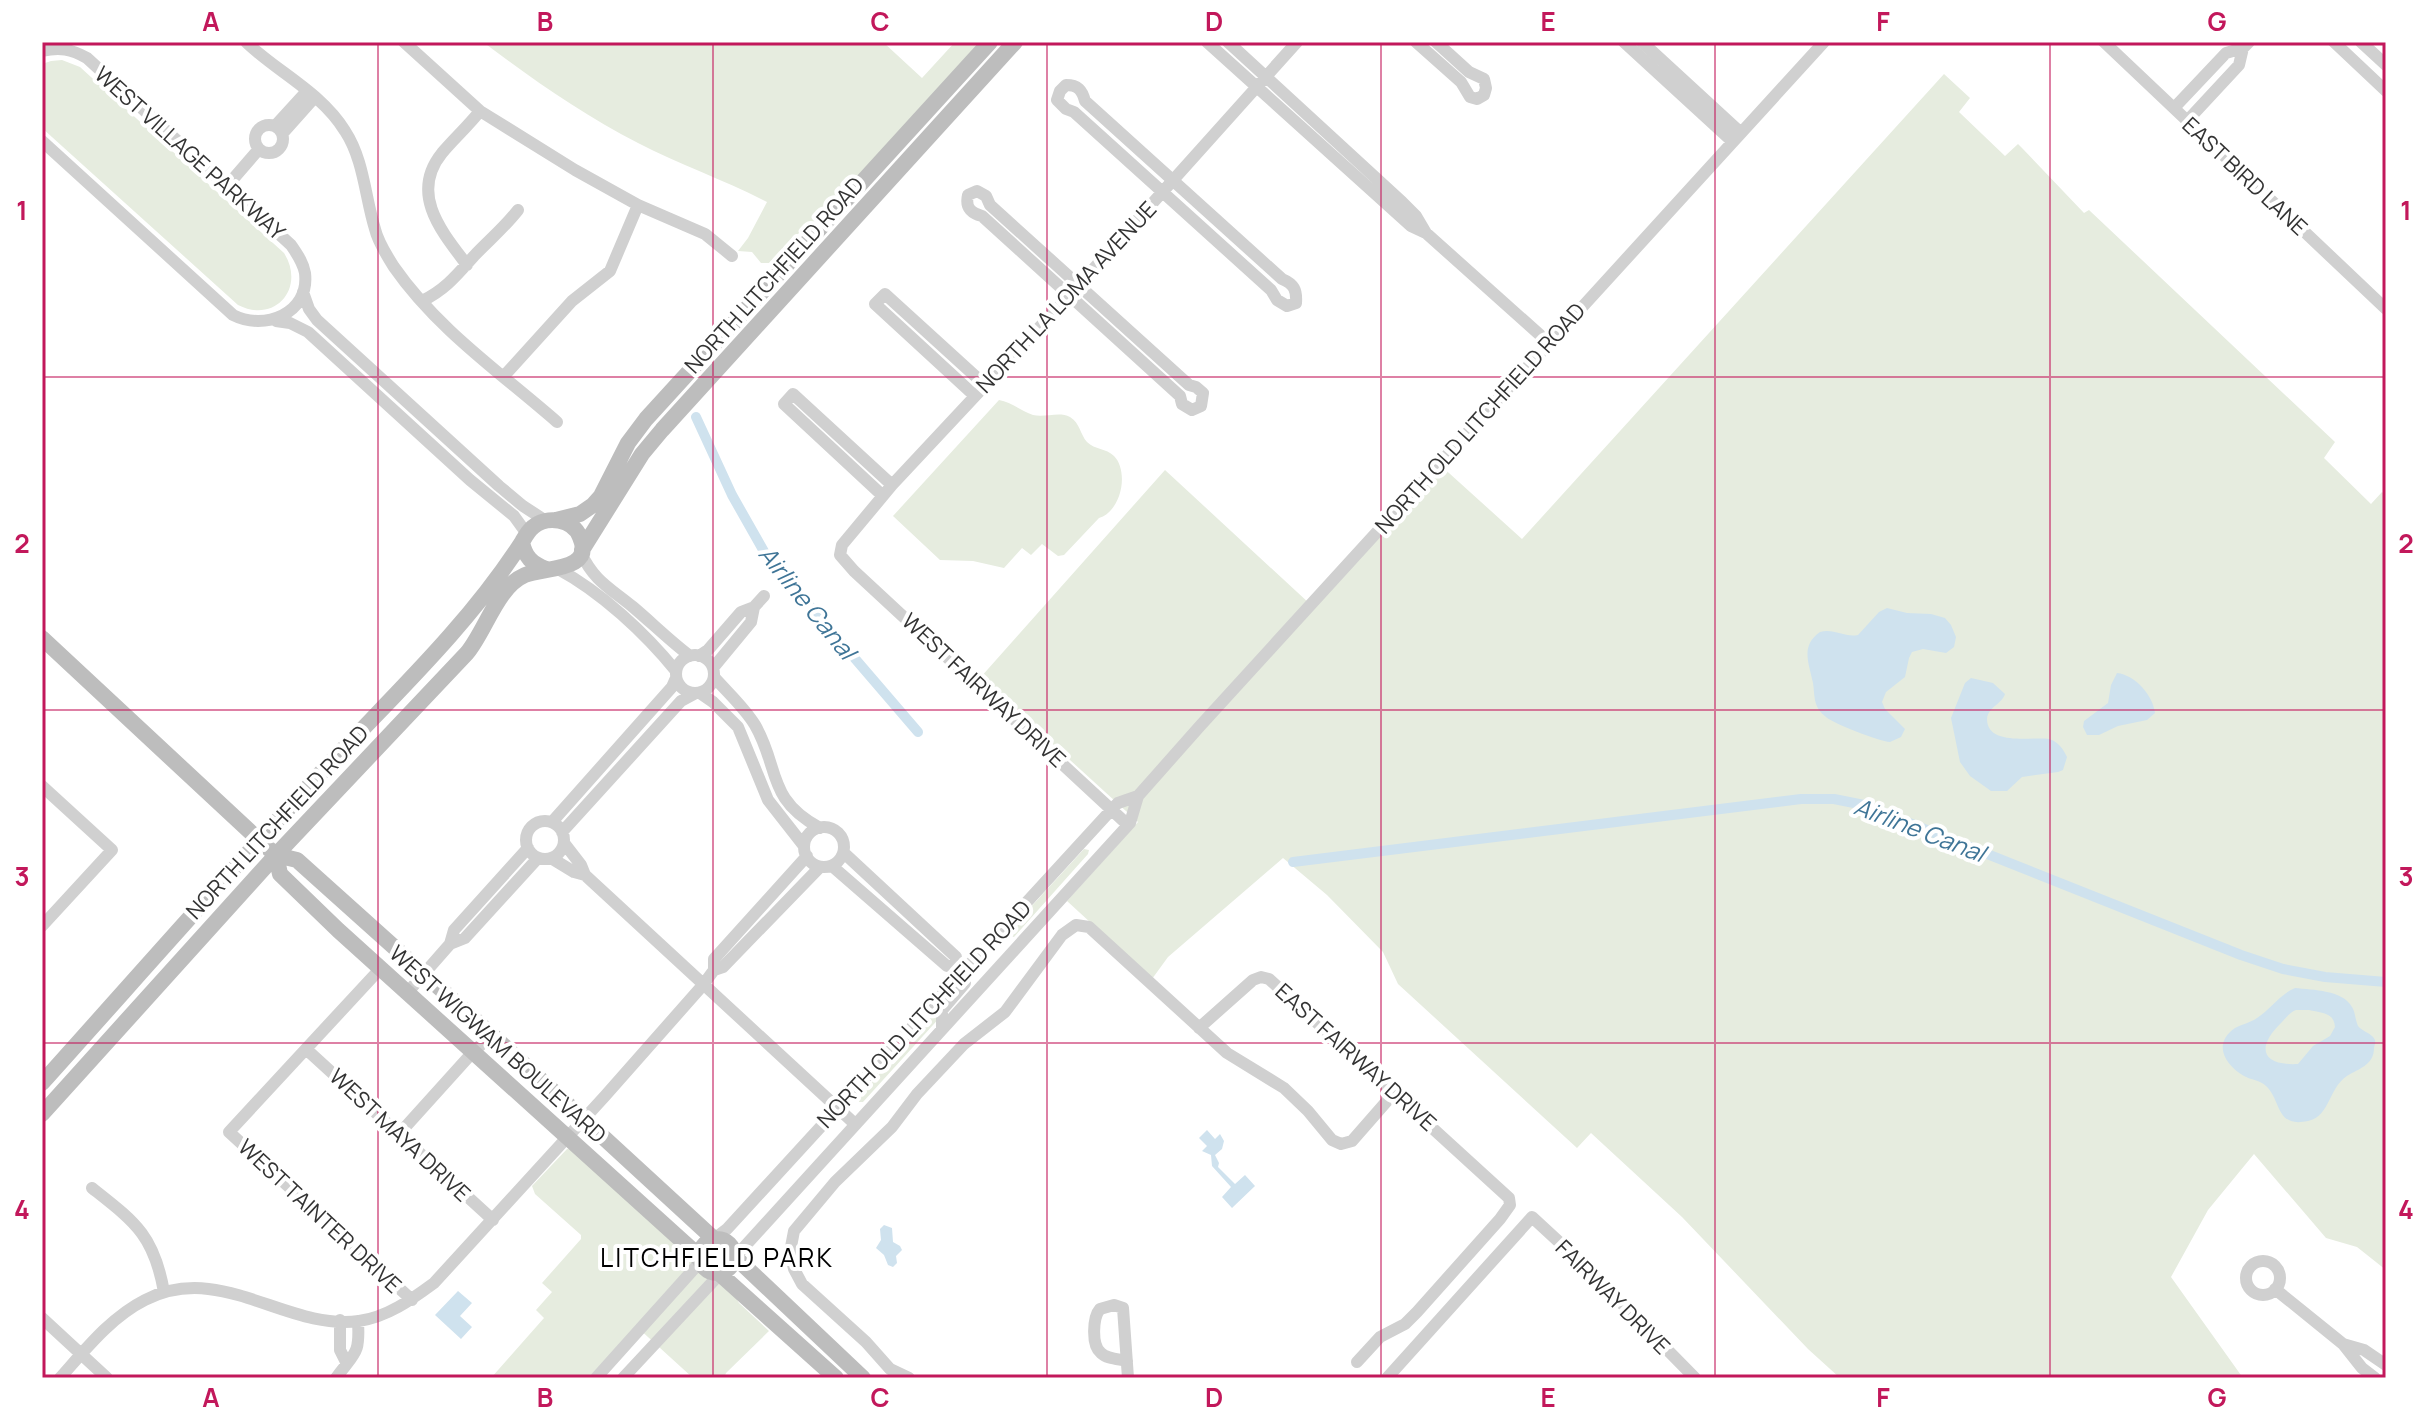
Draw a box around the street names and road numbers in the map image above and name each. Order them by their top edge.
street label: WEST VILLAGE PARKWAY [88,59,292,247]
street label: EAST BIRD LANE [2176,110,2314,242]
street label: NORTH LITCHFIELD ROAD [678,170,870,380]
street label: NORTH LA LOMA AVENUE [969,195,1163,399]
street label: NORTH OLD LITCHFIELD ROAD [1368,296,1592,540]
street label: WEST FAIRWAY DRIVE [896,606,1072,774]
street label: NORTH LITCHFIELD ROAD [179,719,375,925]
street label: NORTH OLD LITCHFIELD ROAD [810,894,1038,1134]
street label: WEST WIGWAM BOULEVARD [383,938,613,1150]
street label: EAST FAIRWAY DRIVE [1269,977,1443,1137]
street label: WEST MAYA DRIVE [323,1062,477,1208]
street label: WEST TAINTER DRIVE [232,1132,408,1300]
street label: FAIRWAY DRIVE [1549,1233,1677,1361]

